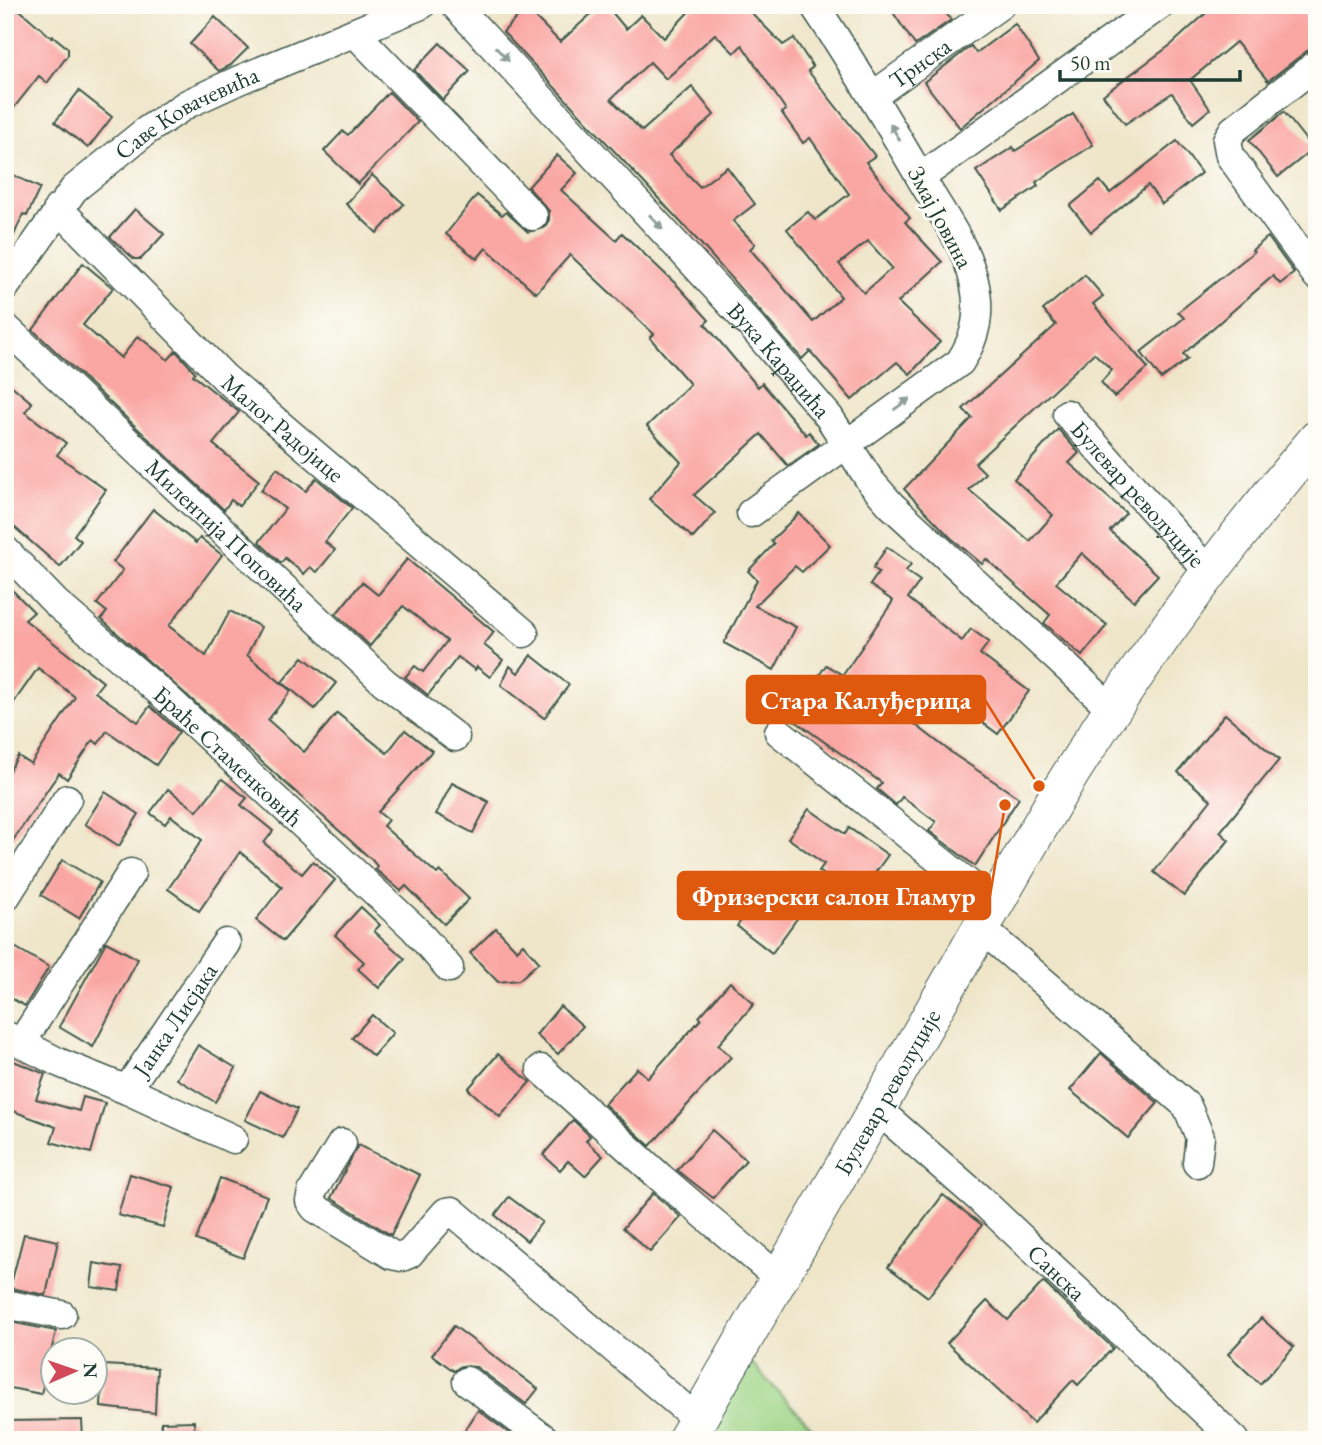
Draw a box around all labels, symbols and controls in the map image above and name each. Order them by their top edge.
street label: Трнска [883,30,957,95]
scale bar [1060,38,1240,82]
one-way arrow [493,46,510,63]
text: 50 m [1070,49,1111,76]
street label: Саве Ковачевића [108,58,263,166]
one-way arrow [889,122,901,141]
street label: Змај Јовина [901,160,981,274]
one-way arrow [647,213,663,230]
street label: Вука Караџића [721,295,839,425]
street label: Малог Радојице [216,367,351,489]
one-way arrow [893,397,911,411]
street label: Булевар револуције [1064,414,1213,574]
street label: Милентија Поповића [139,451,315,618]
callout: Стара Калуђерица [747,676,985,723]
street label: Браће Стаменковић [147,678,310,833]
text: Стара Калуђерица [761,683,972,717]
callout: Фризерски салон Гламур [678,872,990,919]
text: Фризерски салон Гламур [692,879,976,913]
street label: Јанка Лисјака [124,956,224,1084]
street label: Булевар револуције [827,1003,947,1181]
street label: Санска [1021,1237,1093,1307]
north arrow [38,1336,108,1406]
text: N [78,1362,103,1379]

